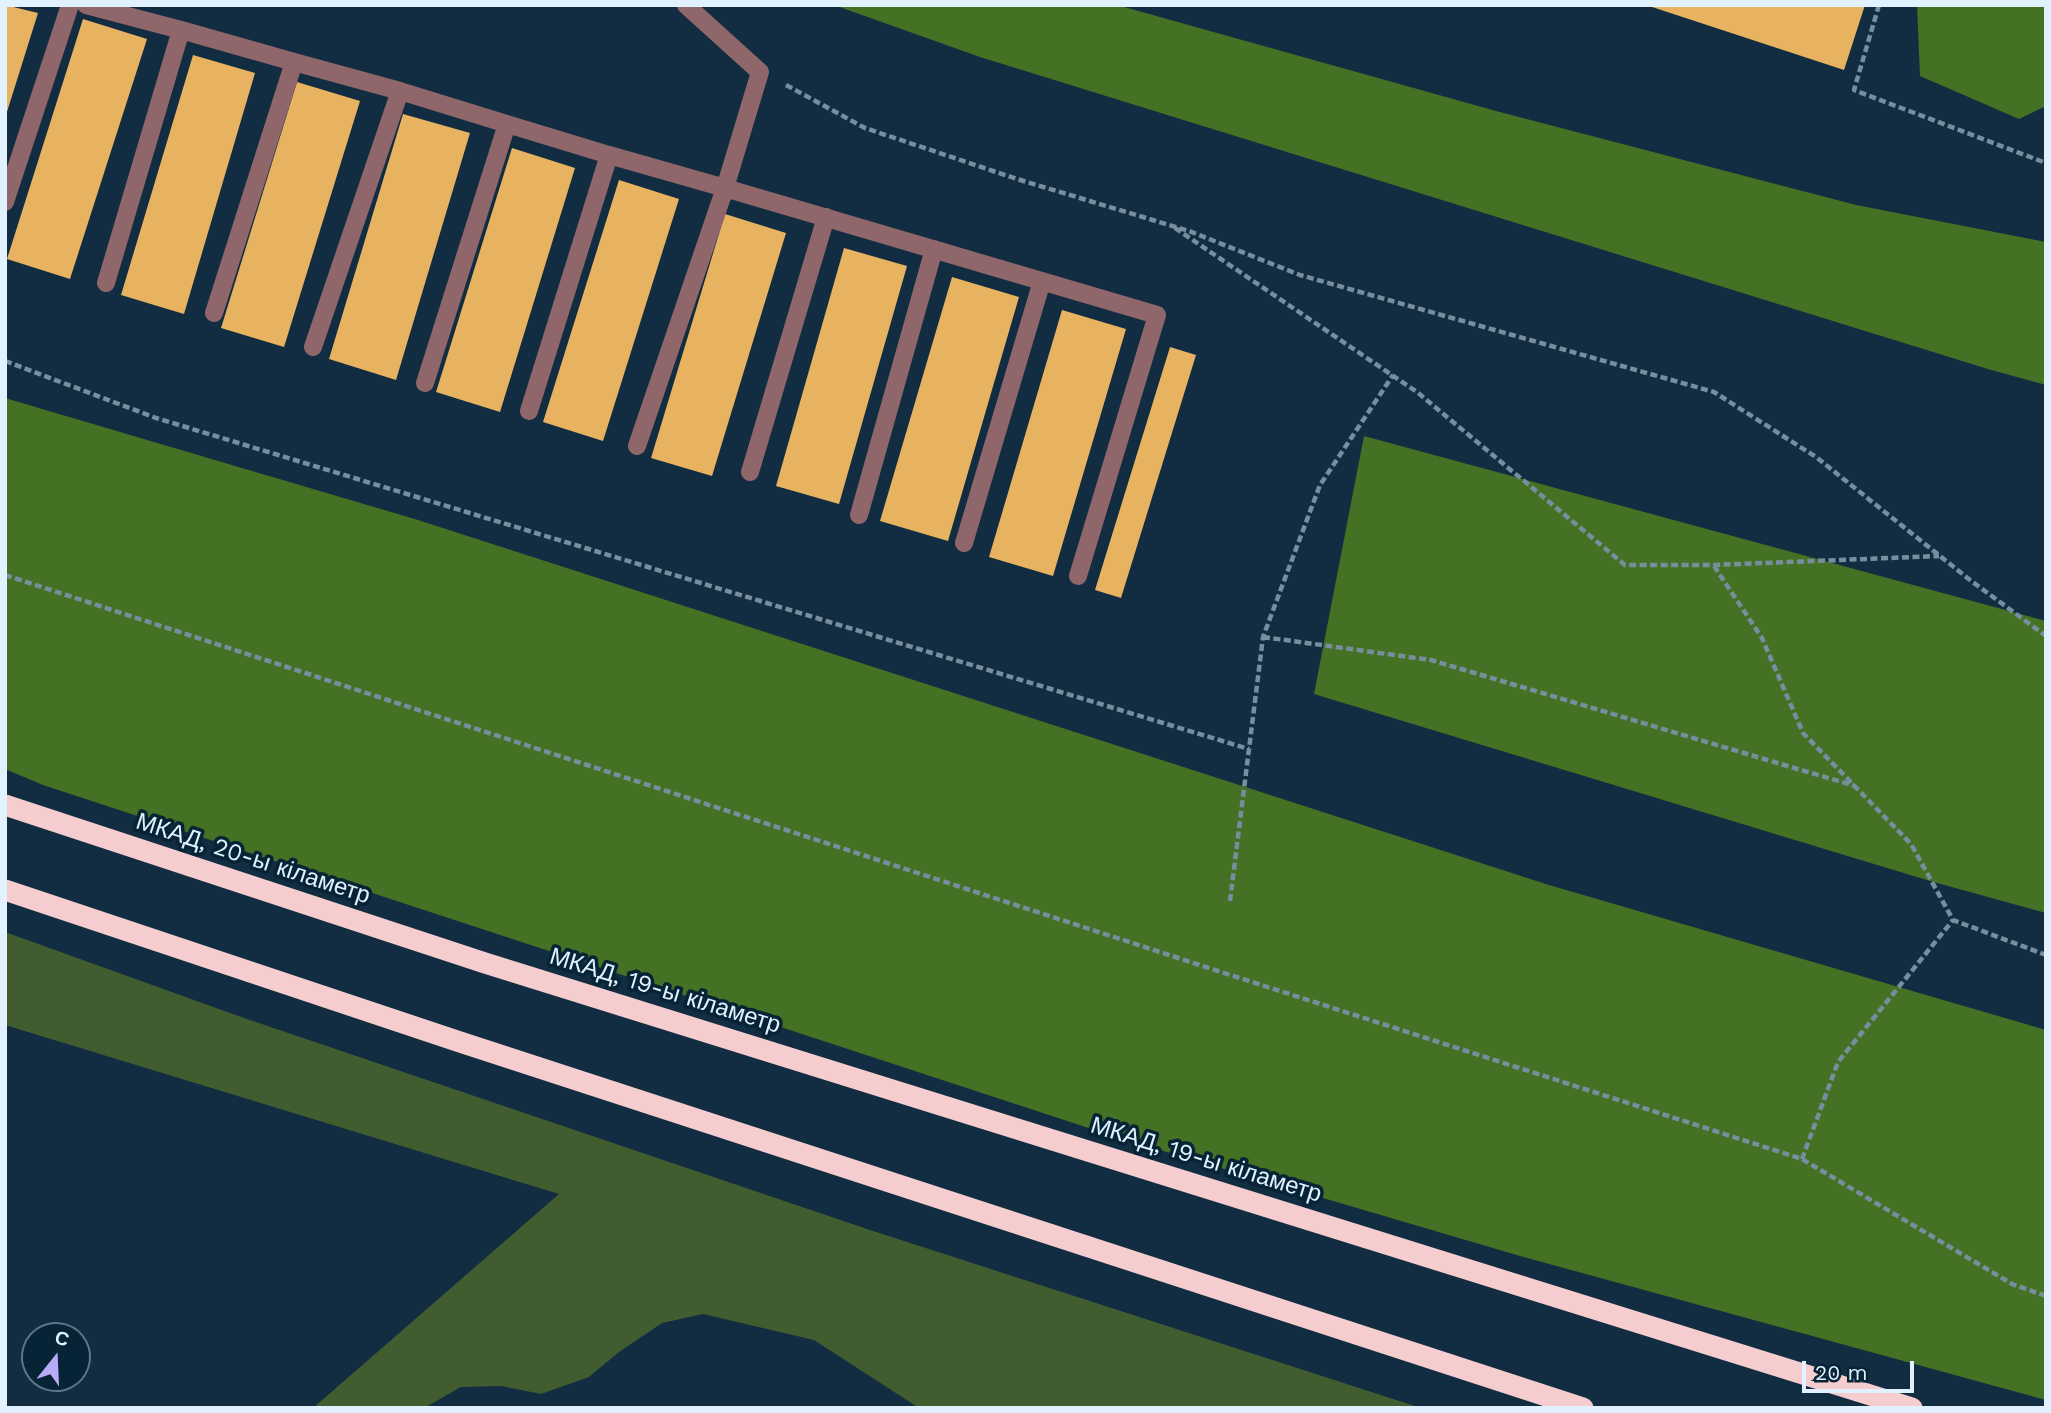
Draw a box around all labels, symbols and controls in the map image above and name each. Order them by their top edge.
street label: МКАД, 20-ы кіламетр [132,807,374,911]
street label: МКАД, 19-ы кіламетр [546,942,784,1040]
street label: МКАД, 19-ы кіламетр [1087,1111,1325,1209]
north arrow [21,1322,91,1392]
text: С [52,1325,72,1352]
scale bar [1806,1346,1918,1390]
text: 20 m [1815,1360,1867,1385]

